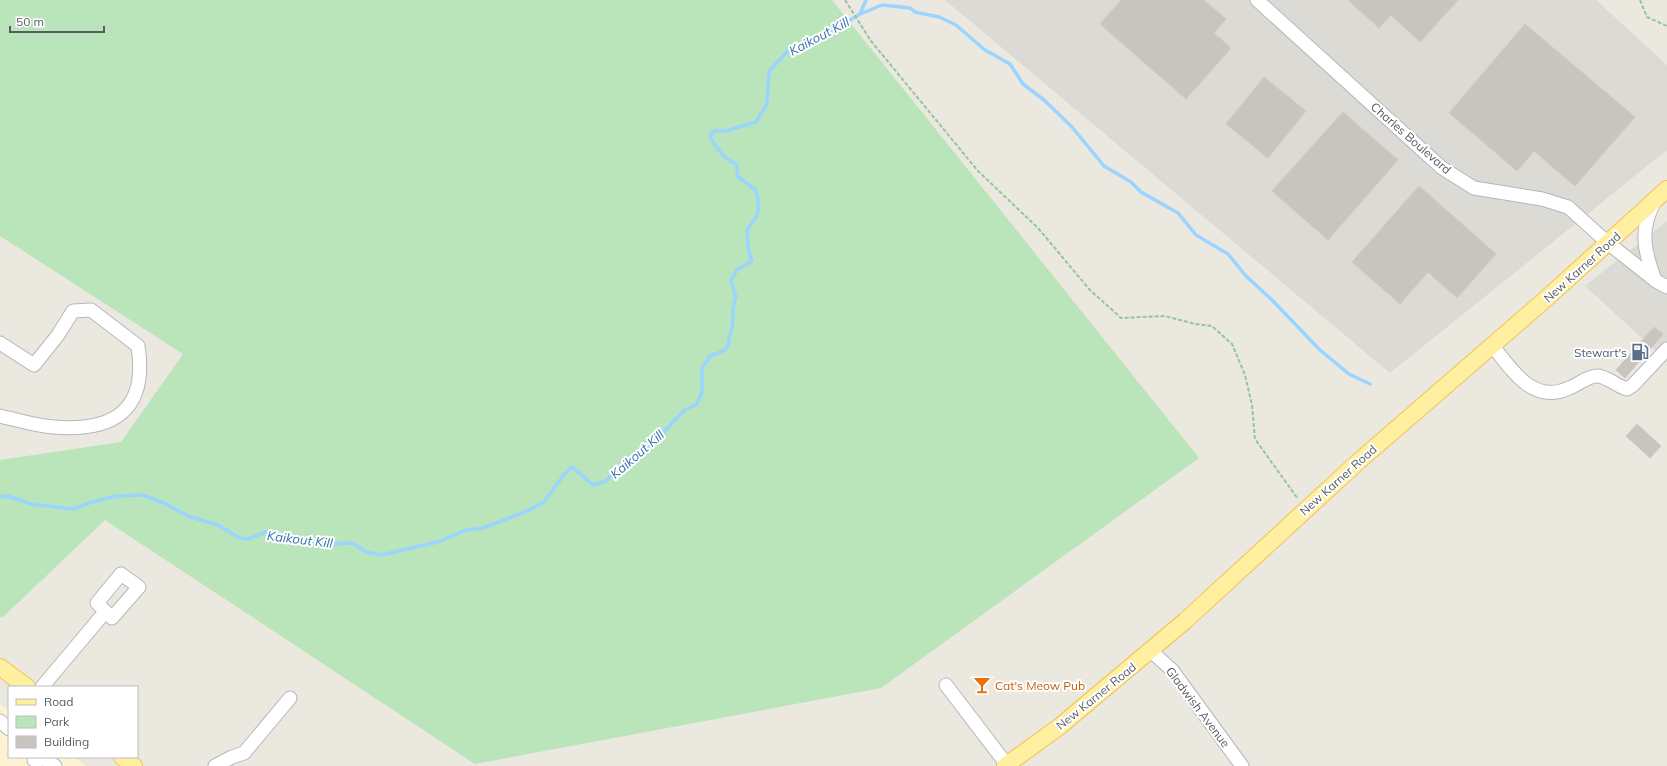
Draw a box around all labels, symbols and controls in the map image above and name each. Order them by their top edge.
scale bar [10,8,104,34]
water label: Kaikout Kill [786,13,853,59]
text: 50 m [16,14,44,29]
street label: Charles Boulevard [1368,99,1454,177]
street label: New Karner Road [1540,228,1624,306]
fuel station icon: Stewart's [1630,342,1650,362]
place label: Stewart's [1574,345,1627,360]
water label: Kaikout Kill [607,426,668,482]
street label: New Karner Road [1296,441,1380,519]
water label: Kaikout Kill [266,527,335,551]
street label: New Karner Road [1053,659,1139,733]
street label: Gladwish Avenue [1163,664,1233,750]
bar icon: Cat's Meow Pub [972,675,992,695]
place label: Cat's Meow Pub [995,678,1085,693]
legend [8,686,138,758]
text: Road [44,694,73,709]
text: Park [44,714,70,729]
text: Building [44,734,89,749]

